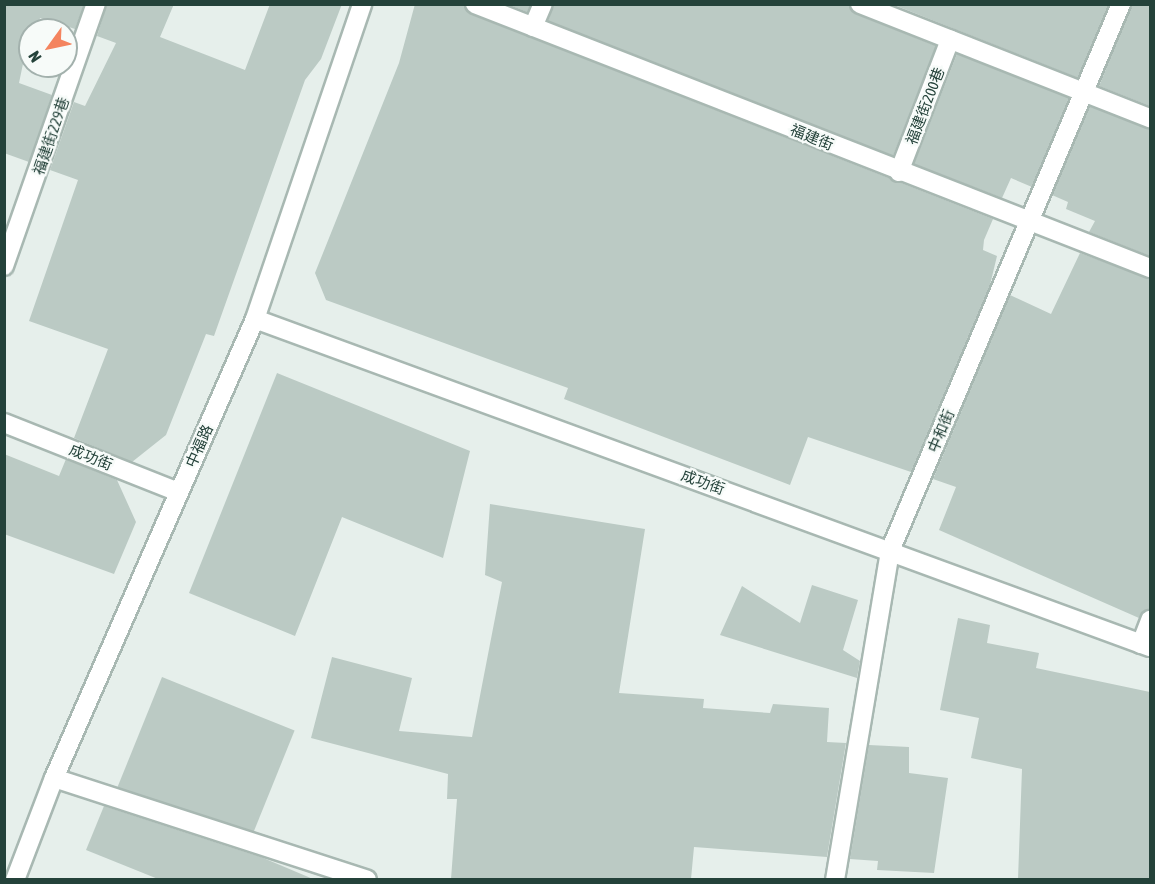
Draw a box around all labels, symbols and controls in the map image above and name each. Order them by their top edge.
north arrow [18,18,78,78]
text: N [24,48,45,66]
street label: 福建街200巷 [902,65,948,147]
street label: 福建街229巷 [29,95,73,177]
street label: 福建街 [788,120,836,154]
street label: 中和街 [924,407,958,455]
street label: 中福路 [182,422,216,470]
street label: 成功街 [67,440,115,474]
street label: 成功街 [679,466,727,498]

